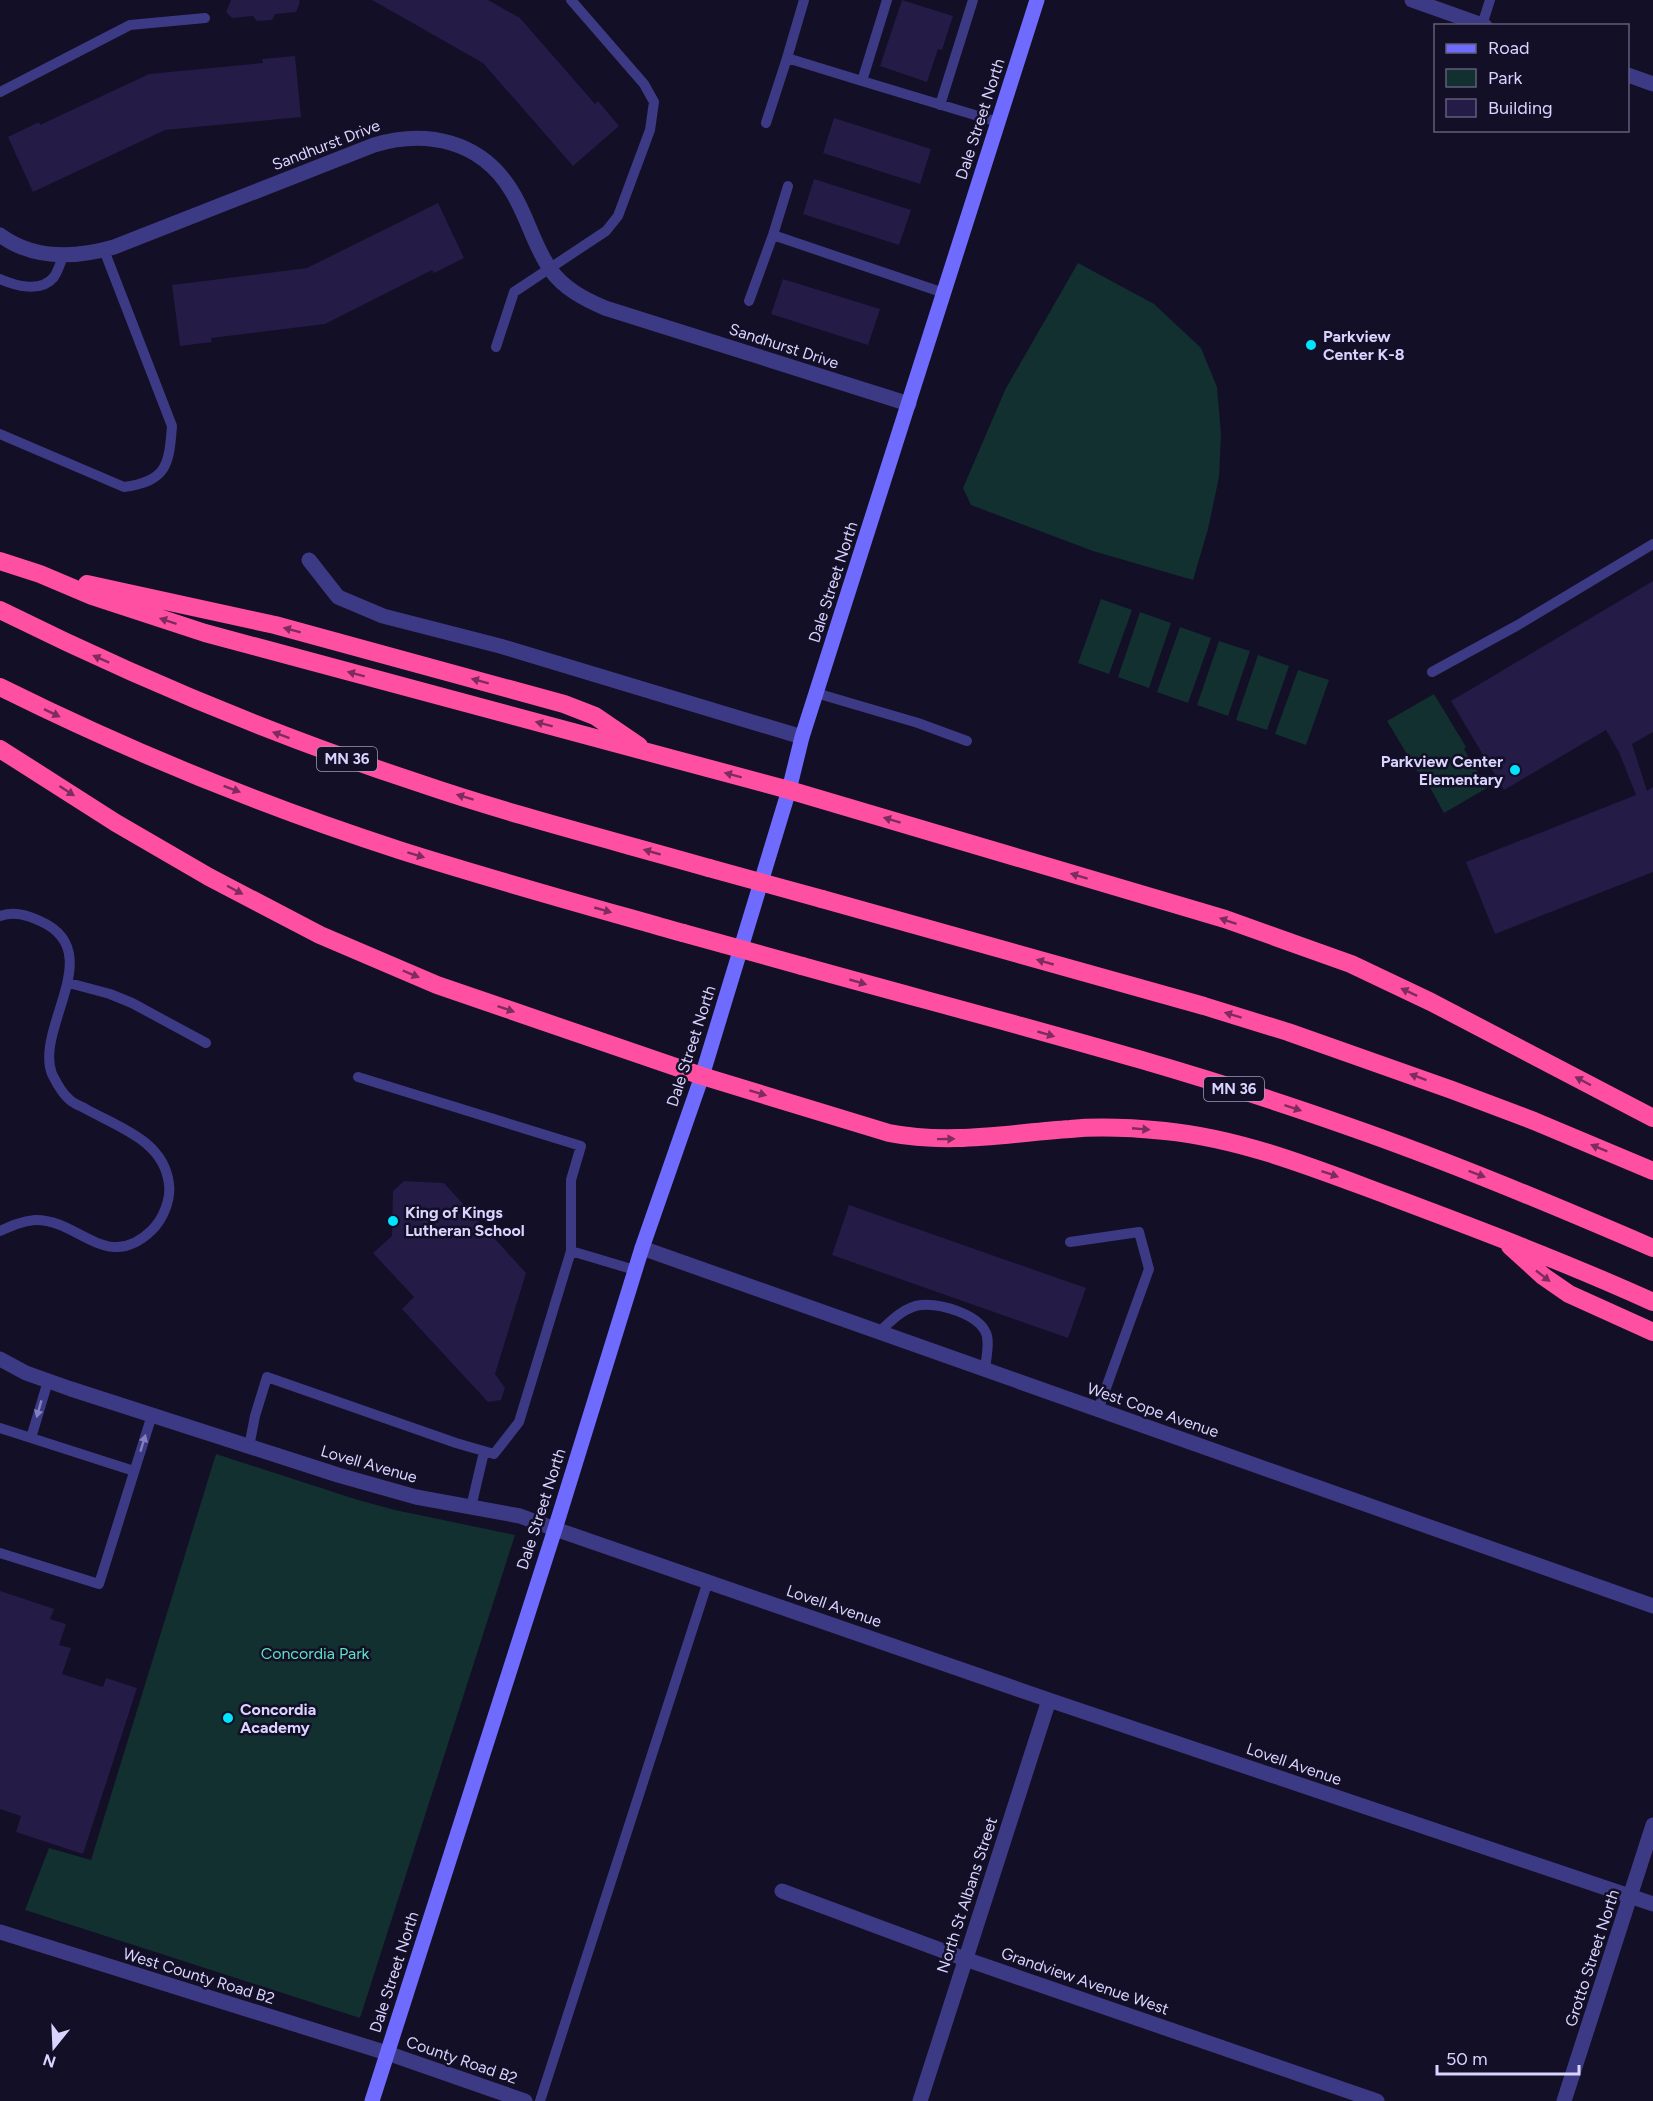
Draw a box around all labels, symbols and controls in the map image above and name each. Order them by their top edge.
legend [1434,24,1629,132]
text: Road [1488,37,1529,59]
street label: Dale Street North [951,56,1009,182]
text: Park [1488,67,1523,89]
text: Building [1488,97,1553,119]
street label: Sandhurst Drive [269,116,383,174]
street label: Sandhurst Drive [727,319,841,373]
place label: Parkview Center K-8 [1323,327,1405,364]
marker: Parkview Center K-8 [1304,338,1318,352]
street label: Dale Street North [804,519,862,645]
one-way arrow [159,616,177,626]
one-way arrow [282,624,301,634]
one-way arrow [91,654,109,664]
one-way arrow [347,668,365,678]
one-way arrow [471,676,489,685]
one-way arrow [44,709,61,718]
one-way arrow [535,719,554,729]
one-way arrow [271,729,289,739]
road number: MN 36 [317,747,377,771]
place label: Parkview Center Elementary [1381,752,1504,789]
marker: Parkview Center Elementary [1508,763,1522,777]
one-way arrow [724,770,742,779]
one-way arrow [223,785,241,795]
one-way arrow [59,786,75,797]
one-way arrow [456,792,474,801]
one-way arrow [883,815,901,824]
one-way arrow [643,847,661,856]
one-way arrow [407,851,425,860]
one-way arrow [1069,871,1087,880]
one-way arrow [226,885,244,895]
one-way arrow [594,906,612,915]
one-way arrow [1219,915,1237,925]
one-way arrow [1036,957,1054,966]
one-way arrow [402,969,420,979]
one-way arrow [849,978,867,987]
street label: Dale Street North [662,983,720,1109]
one-way arrow [1401,987,1418,996]
one-way arrow [497,1004,515,1014]
one-way arrow [1224,1010,1242,1019]
one-way arrow [1037,1030,1055,1040]
one-way arrow [1408,1072,1426,1082]
one-way arrow [1574,1076,1591,1086]
road number: MN 36 [1204,1077,1264,1101]
one-way arrow [749,1089,767,1098]
one-way arrow [1284,1104,1302,1113]
one-way arrow [1131,1124,1150,1134]
one-way arrow [937,1134,956,1143]
one-way arrow [1590,1143,1608,1153]
one-way arrow [1321,1170,1339,1180]
one-way arrow [1468,1170,1486,1179]
place label: King of Kings Lutheran School [405,1203,525,1240]
marker: King of Kings Lutheran School [386,1214,400,1228]
one-way arrow [1536,1269,1551,1281]
street label: West Cope Avenue [1085,1379,1222,1442]
one-way arrow [34,1400,43,1418]
one-way arrow [139,1434,148,1452]
street label: Lovell Avenue [319,1441,420,1487]
street label: Dale Street North [512,1446,570,1572]
street label: Lovell Avenue [784,1581,884,1631]
park label: Concordia Park [261,1644,370,1663]
place label: Concordia Academy [240,1700,316,1737]
marker: Concordia Academy [221,1711,235,1725]
street label: Lovell Avenue [1244,1739,1344,1789]
street label: North St Albans Street [933,1815,1001,1975]
street label: Grotto Street North [1561,1887,1623,2029]
street label: Dale Street North [365,1909,423,2035]
street label: Grandview Avenue West [999,1943,1171,2019]
street label: West County Road B2 [121,1944,277,2008]
north arrow [24,2017,84,2077]
street label: County Road B2 [404,2032,520,2088]
scale bar [1437,2038,1580,2076]
text: 50 m [1446,2048,1488,2070]
text: N [41,2050,58,2072]

